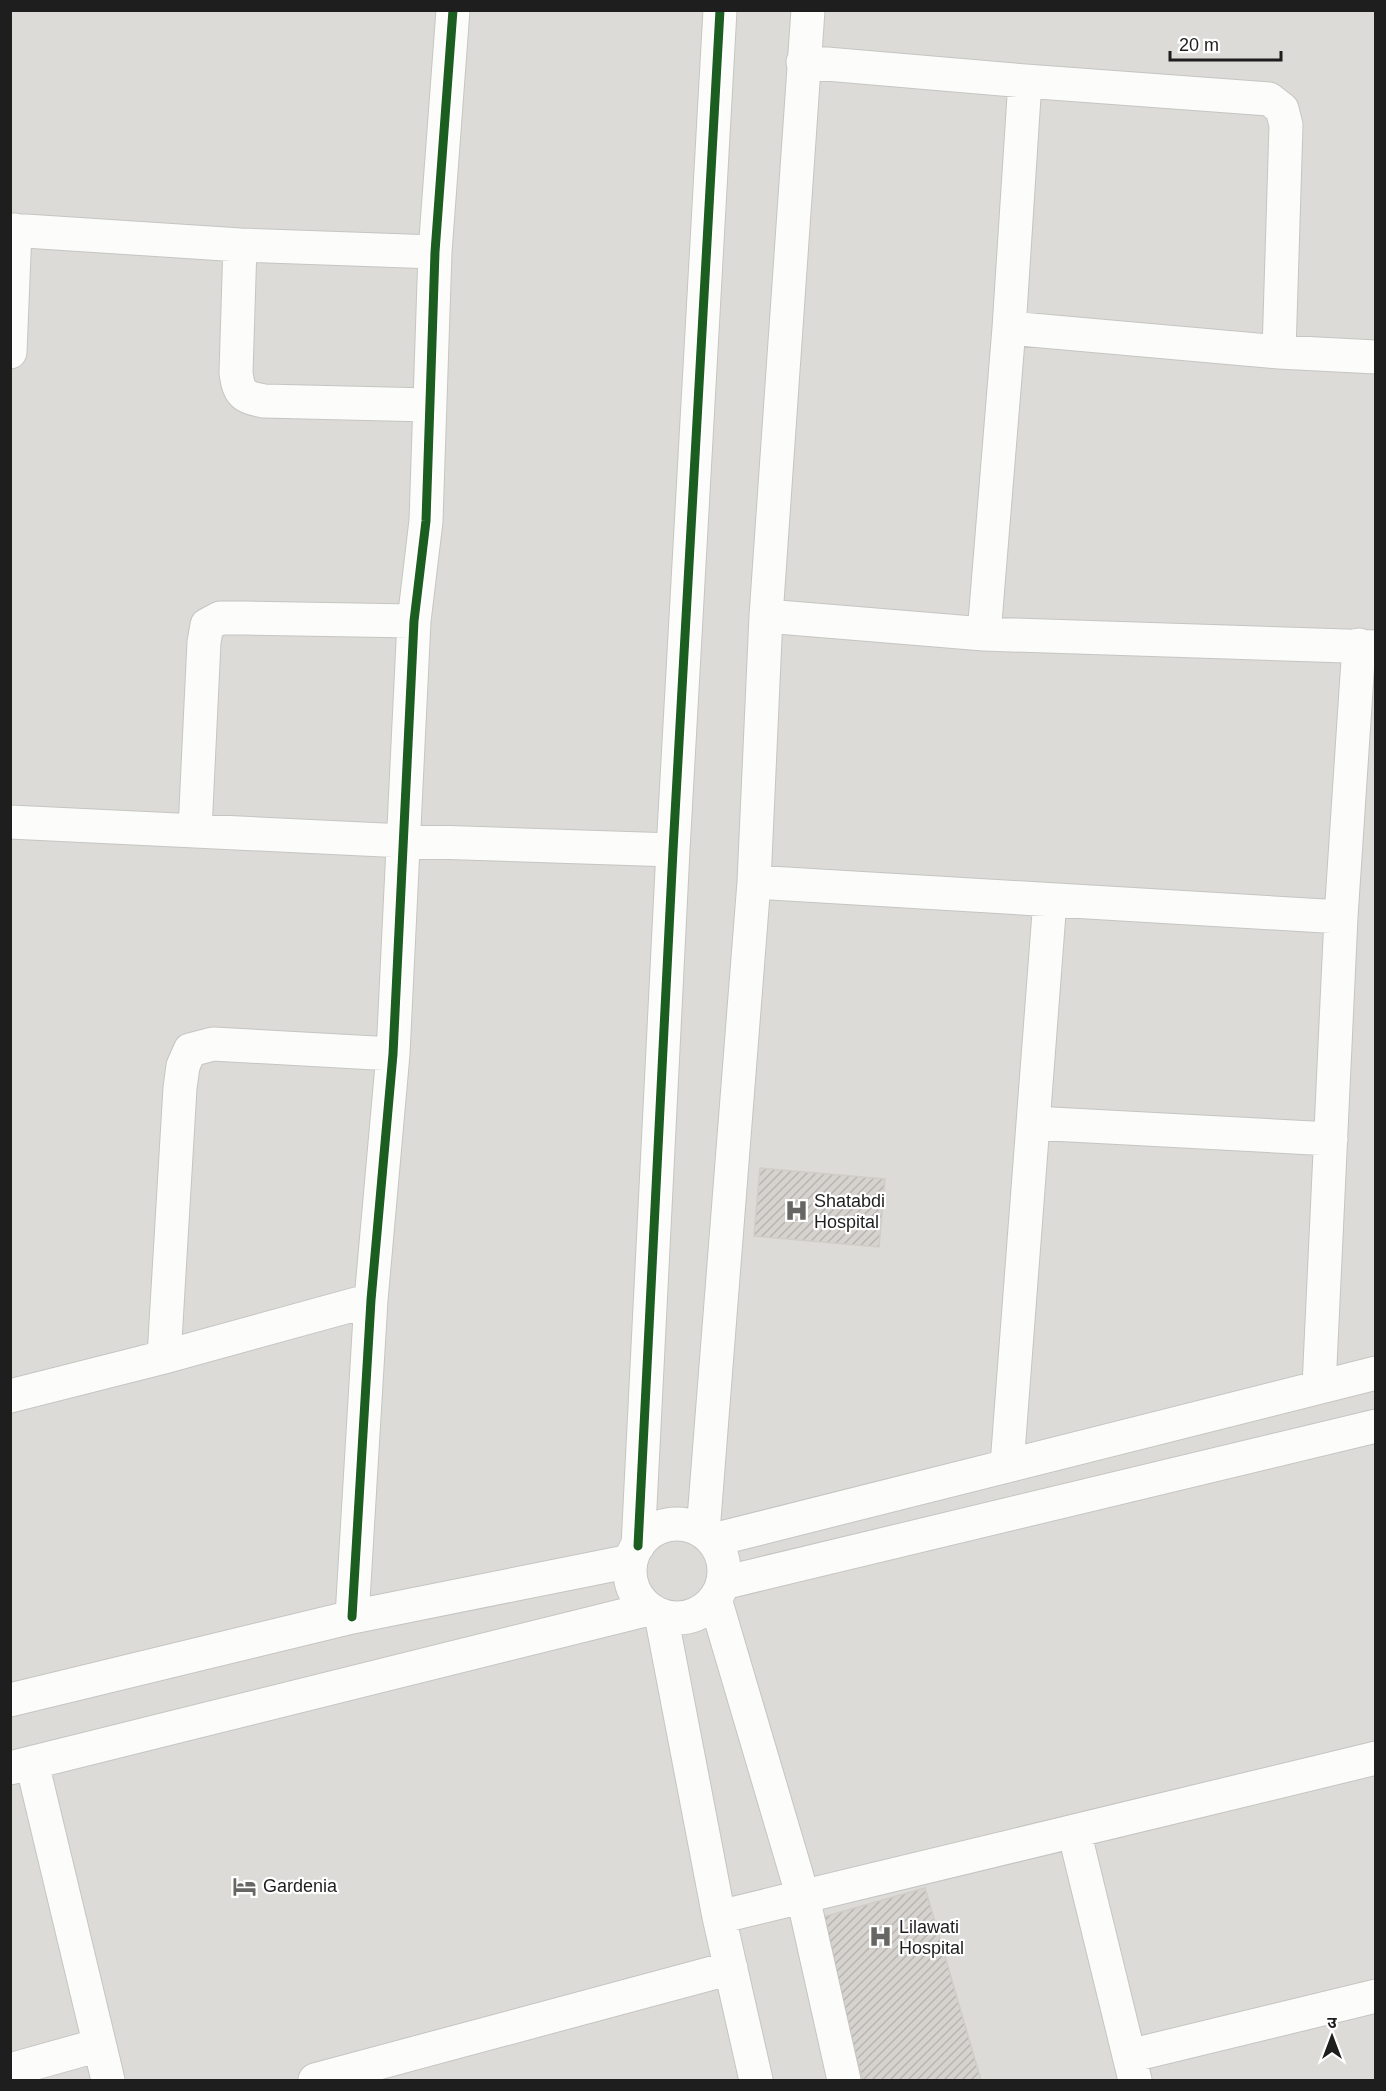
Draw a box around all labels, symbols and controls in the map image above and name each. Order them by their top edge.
scale bar [1170,24,1281,62]
text: 20 m [1179,35,1219,55]
place label: Shatabdi Hospital [814,1191,885,1232]
hospital icon: Shatabdi Hospital [783,1198,809,1224]
hotel icon: Gardenia [232,1873,258,1899]
place label: Gardenia [263,1876,338,1896]
place label: Lilawati Hospital [899,1917,964,1958]
hospital icon: Lilawati Hospital [868,1924,894,1950]
north arrow [1302,2007,1362,2067]
text: उ [1327,2014,1337,2031]

